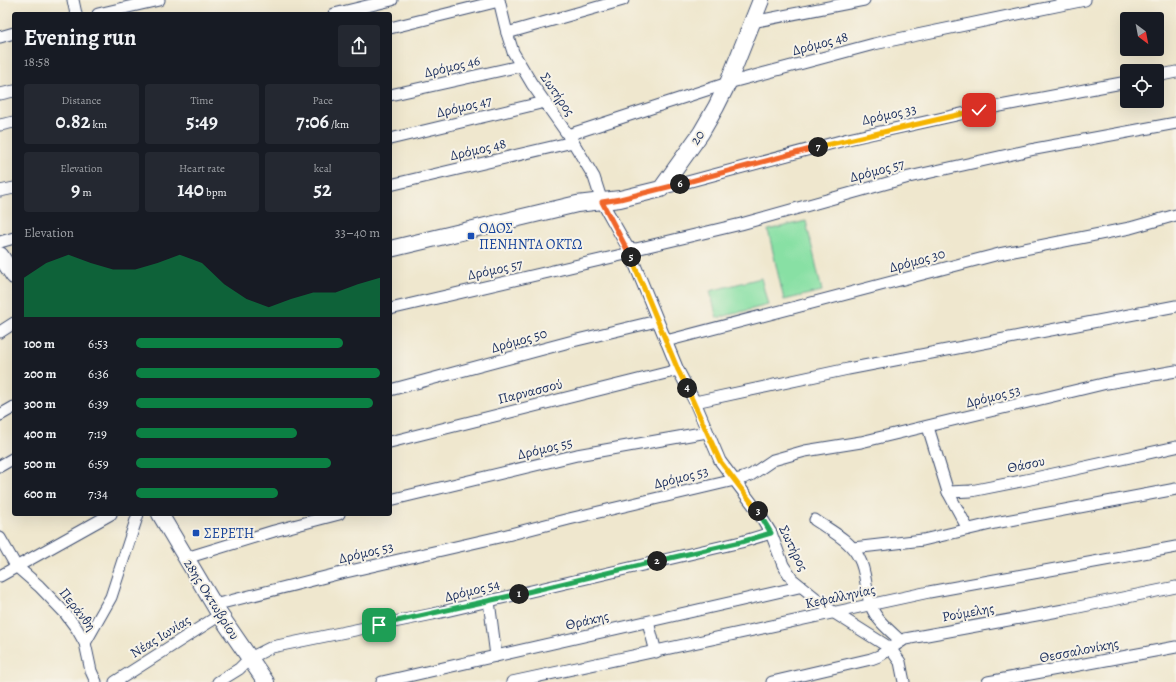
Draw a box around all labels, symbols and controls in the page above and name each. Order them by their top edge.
north arrow [1120,12,1164,56]
map controls [1120,12,1164,108]
text: Evening run [24,23,136,53]
button: share [338,25,380,67]
street label: Δρόμος 48 [790,27,850,60]
street label: Δρόμος 46 [422,51,482,82]
text: 18:58 [24,53,50,70]
button: locate [1120,64,1164,108]
street label: Σωτήρος [536,69,579,120]
street label: Δρόμος 47 [435,91,494,122]
text: Distance [62,93,101,108]
text: Time [191,93,213,108]
text: Pace [312,93,333,108]
pin [962,93,996,127]
street label: Δρόμος 33 [860,99,918,130]
icon: check [968,99,990,121]
text: 0.82 [56,108,90,135]
text: 5:49 [186,108,218,135]
text: 7:06 [296,108,329,135]
text: km [90,117,107,132]
text: /km [329,117,349,132]
street label: 20 [686,126,709,149]
street label: Δρόμος 48 [448,134,508,165]
pin: 7 [808,137,828,157]
text: 7 [816,139,820,154]
street label: Δρόμος 57 [848,154,907,187]
text: Elevation [60,161,102,176]
text: Heart rate [179,161,225,176]
text: kcal [314,161,331,176]
pin: 6 [670,174,690,194]
text: 9 [71,176,80,203]
text: 140 [177,176,204,203]
text: 52 [314,176,332,203]
text: 6 [677,176,683,191]
text: m [80,185,92,200]
text: bpm [204,185,227,200]
place label: ΟΔΟΣ ΠΕΝΗΝΤΑ ΟΚΤΩ [479,219,583,254]
text: Elevation [24,224,74,241]
text: 33–40 m [335,224,380,241]
marker: ΟΔΟΣ ΠΕΝΗΝΤΑ ΟΚΤΩ [466,231,476,241]
street label: Δρόμος 30 [887,244,947,277]
pin: 5 [621,247,641,267]
text: 5 [629,249,633,264]
street label: Δρόμος 57 [466,254,524,285]
street label: Δρόμος 50 [489,323,549,358]
text: 100 m [24,335,55,352]
text: 6:53 [88,335,108,352]
text: 200 m [24,365,57,382]
text: 6:36 [88,365,109,382]
street label: Παρνασσού [496,374,564,409]
pin: 4 [677,378,697,398]
text: 4 [684,380,690,395]
street label: Δρόμος 53 [964,380,1023,412]
text: 300 m [24,395,56,412]
text: 6:39 [88,395,108,412]
text: 400 m [24,425,56,442]
text: 7:19 [88,425,107,442]
street label: Δρόμος 55 [516,433,575,464]
street label: Θάσου [1006,451,1047,478]
text: 500 m [24,455,56,472]
text: 6:59 [88,455,109,472]
street label: Δρόμος 53 [652,461,711,493]
text: 600 m [24,485,56,502]
text: 7:34 [88,485,108,502]
pin: 3 [748,501,768,521]
text: 3 [756,503,760,518]
street label: Σωτήρος [774,522,813,574]
place label: ΣΕΡΕΤΗ [204,524,254,543]
marker: ΣΕΡΕΤΗ [191,528,201,538]
street label: Δρόμος 53 [337,537,396,568]
pin: 2 [647,551,667,571]
text: 2 [654,553,660,568]
street label: 28ης Οκτωβρίου [179,555,244,643]
street label: Δρόμος 54 [443,574,502,607]
street label: Κεφαλληνίας [803,580,877,613]
street label: Περάνθη [55,584,100,635]
pin: 1 [509,584,529,604]
text: 1 [517,586,521,601]
street label: Ρούμελης [941,599,996,626]
street label: Θράκης [564,606,611,635]
pin [362,608,396,642]
street label: Νέας Ιωνίας [127,610,194,662]
icon: arrive [368,614,390,636]
street label: Θεσσαλονίκης [1038,634,1120,667]

